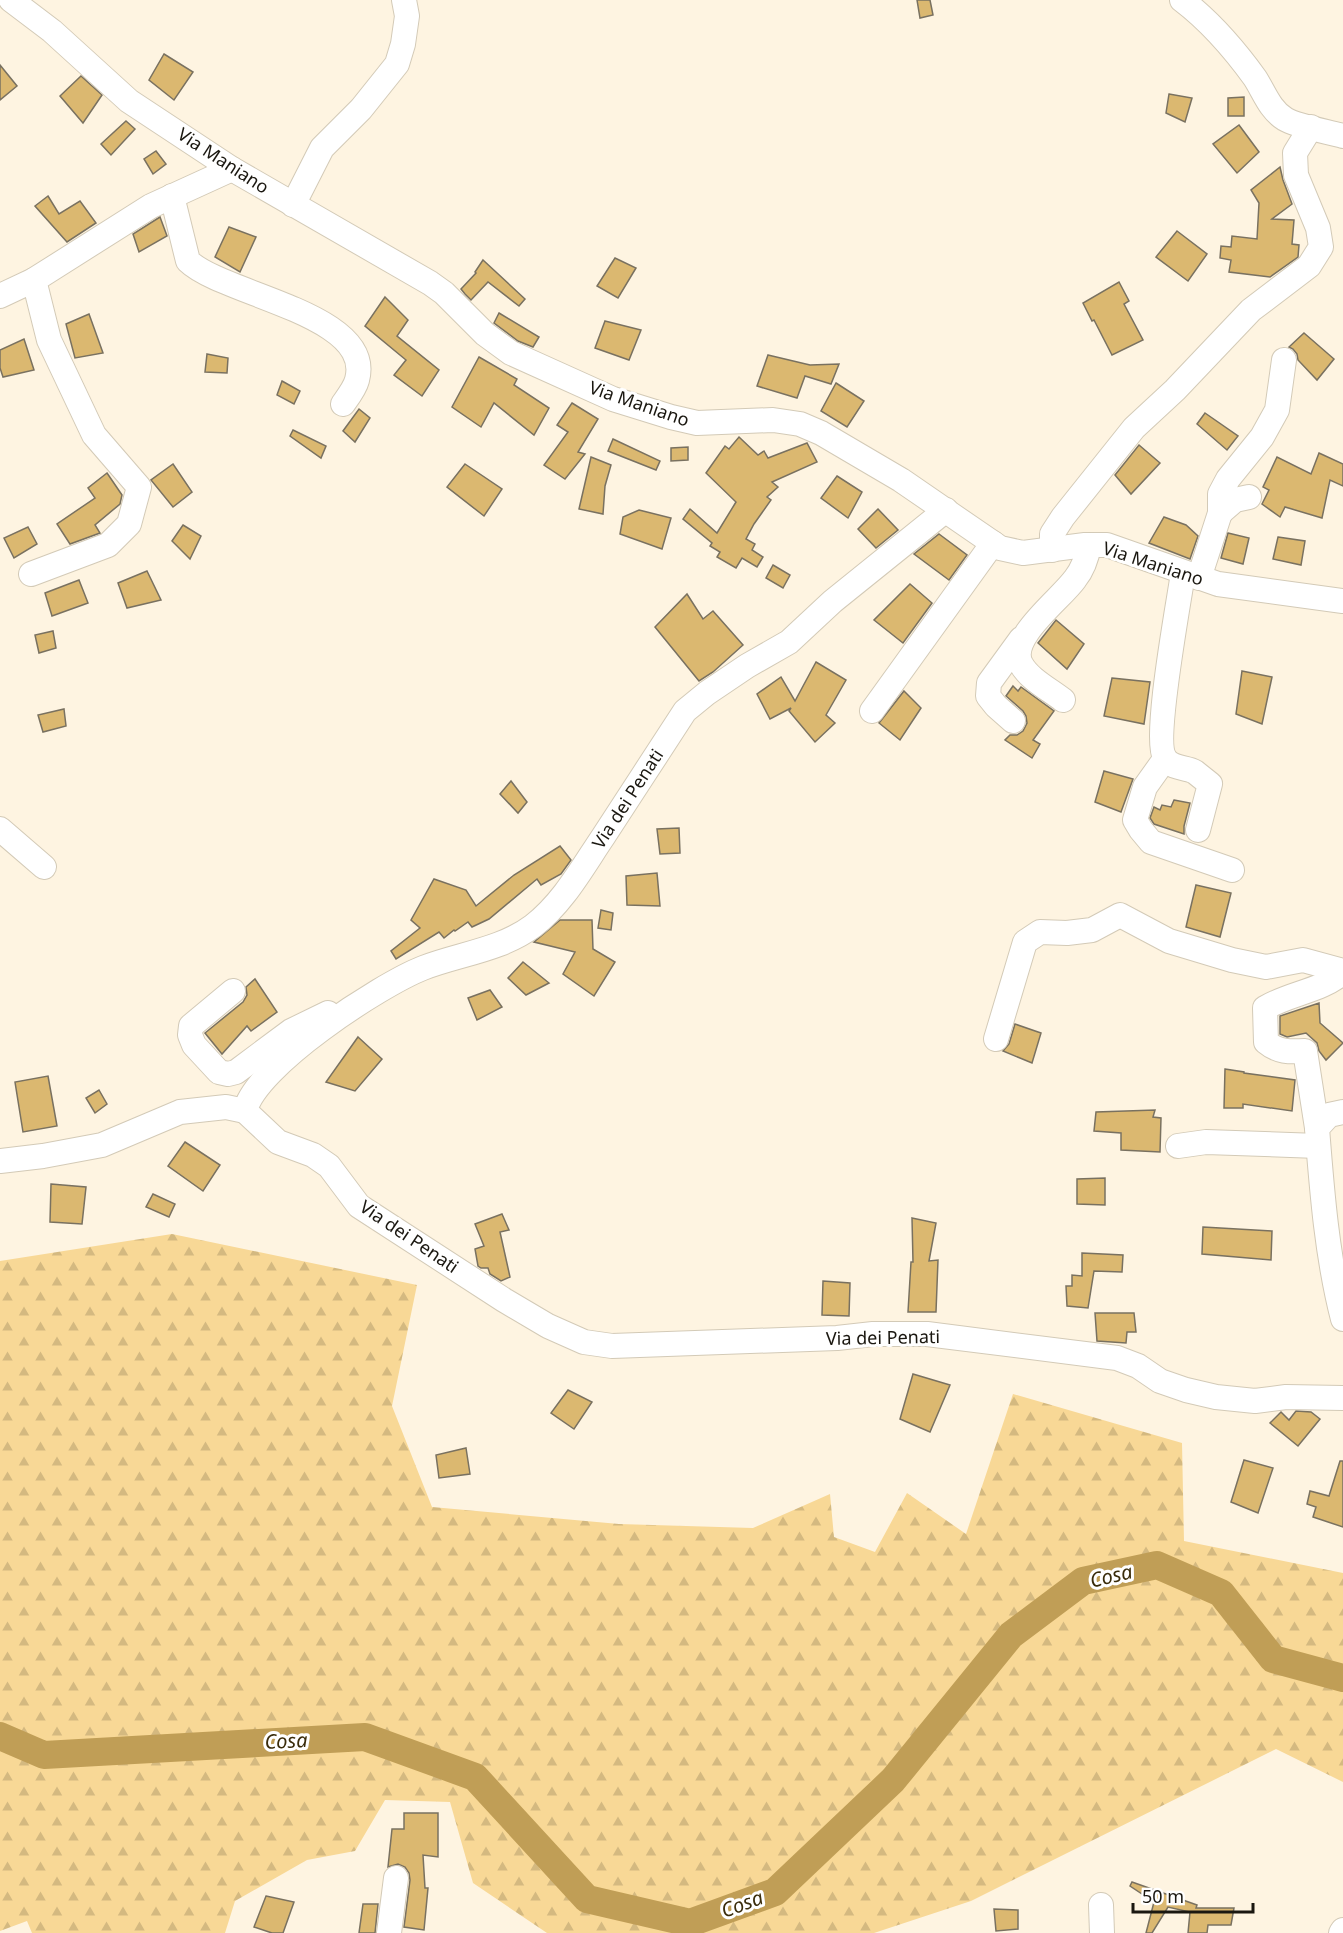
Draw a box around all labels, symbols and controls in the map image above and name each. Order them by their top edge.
street label: Via Maniano [173,122,274,199]
street label: Via Maniano [586,375,693,431]
street label: Via Maniano [1100,535,1207,591]
street label: Via dei Penati [586,744,668,853]
street label: Via dei Penati [356,1194,464,1278]
street label: Via dei Penati [826,1324,940,1350]
water label: Cosa [1087,1558,1135,1594]
water label: Cosa [264,1726,308,1755]
scale bar [1133,1876,1253,1914]
water label: Cosa [717,1883,767,1924]
text: 50 m [1142,1884,1184,1908]

